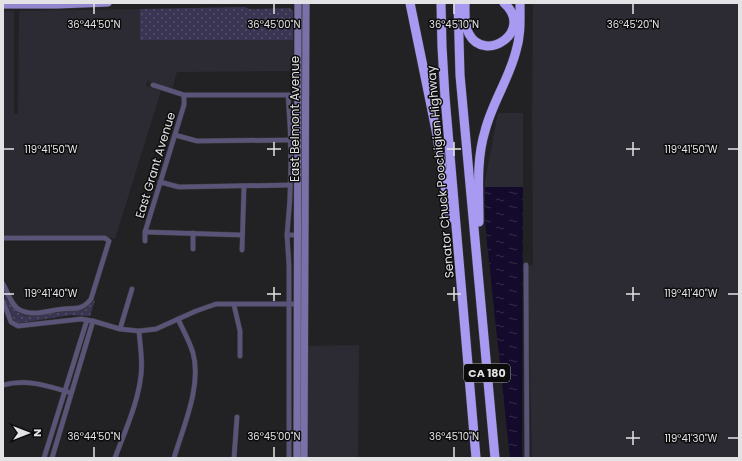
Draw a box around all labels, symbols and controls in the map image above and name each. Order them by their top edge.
text: 36°44'50"N [67,17,121,32]
text: 36°45'00"N [247,17,301,32]
text: 36°45'10"N [429,17,479,32]
text: 36°45'20"N [607,17,659,32]
street label: East Belmont Avenue [286,56,303,182]
street label: Senator Chuck Poochigian Highway [422,65,458,279]
street label: East Grant Avenue [131,110,179,220]
text: 119°41'50"W [24,142,78,157]
text: 119°41'50"W [664,142,718,157]
text: 119°41'40"W [24,286,78,301]
text: 119°41'40"W [664,286,718,301]
road number: CA 180 [464,364,510,382]
north arrow [8,413,48,453]
text: N [30,429,46,437]
text: 36°44'50"N [67,429,121,444]
text: 36°45'00"N [247,429,301,444]
text: 36°45'10"N [429,429,479,444]
text: 119°41'30"W [665,431,718,446]

